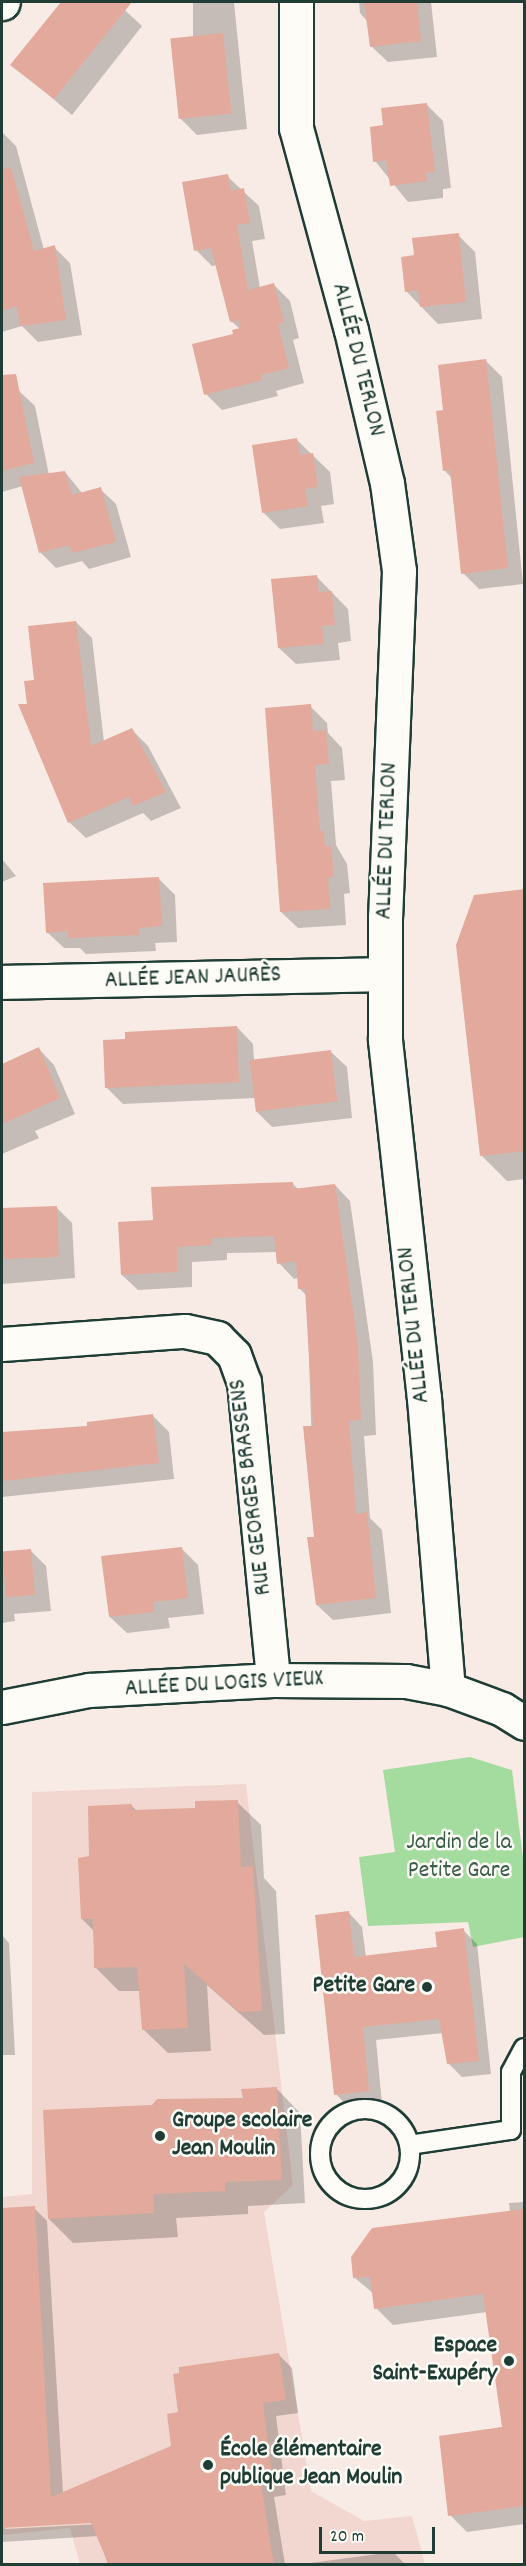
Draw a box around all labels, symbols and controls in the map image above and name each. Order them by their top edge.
street label: ALLÉE DU TERLON [324,280,390,440]
street label: ALLÉE DU TERLON [371,762,405,920]
street label: ALLÉE JEAN JAURÈS [104,962,282,996]
street label: ALLÉE DU TERLON [392,1245,438,1405]
street label: RUE GEORGES BRASSENS [224,1377,280,1597]
street label: ALLÉE DU LOGIS VIEUX [124,1665,324,1705]
park label: Jardin de la Petite Gare [406,1830,512,1886]
place label: Petite Gare [313,1973,415,2001]
marker: Petite Gare [420,1980,434,1994]
place label: Groupe scolaire Jean Moulin [172,2108,312,2164]
marker: Groupe scolaire Jean Moulin [153,2129,167,2143]
place label: Espace Saint-Exupéry [372,2333,497,2389]
marker: Espace Saint-Exupéry [502,2354,516,2368]
place label: École élémentaire publique Jean Moulin [220,2437,402,2493]
marker: École élémentaire publique Jean Moulin [201,2458,215,2472]
scale bar [322,2515,438,2553]
text: 20 m [330,2525,364,2550]

